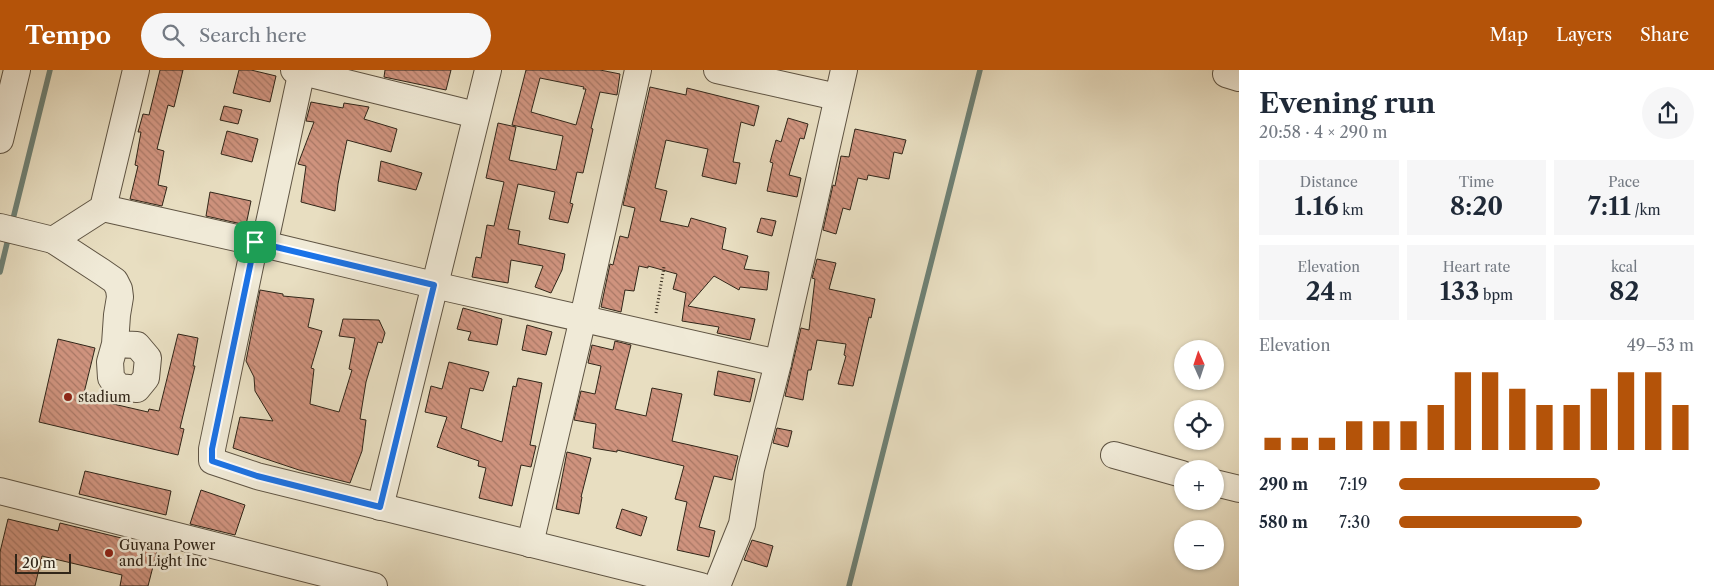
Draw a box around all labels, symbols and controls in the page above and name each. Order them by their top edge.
search box [141,13,491,58]
text: Tempo [25,21,111,50]
icon: search [159,21,187,49]
text: Search here [199,24,307,47]
text: Map [1490,24,1528,46]
text: Layers [1556,24,1612,46]
text: Share [1640,24,1689,46]
text: Evening run [1259,86,1435,120]
button: share [1642,87,1694,139]
text: 20:58 · 4 × 290 m [1259,122,1387,142]
text: Distance [1300,173,1358,191]
text: Time [1459,173,1494,191]
text: Pace [1608,173,1640,191]
text: 1.16 [1294,191,1339,222]
text: 8:20 [1450,191,1503,222]
text: 7:11 [1588,191,1631,222]
text: km [1339,201,1363,219]
text: /km [1631,201,1661,219]
pin [234,221,276,263]
icon: arrive [241,228,269,256]
text: Elevation [1298,258,1360,276]
text: Heart rate [1443,258,1510,276]
text: kcal [1611,258,1637,276]
text: 24 [1306,276,1335,307]
text: 133 [1440,276,1479,307]
text: 82 [1609,276,1639,307]
text: m [1335,286,1352,304]
text: bpm [1479,286,1513,304]
text: Elevation [1259,335,1330,355]
text: 49–53 m [1627,335,1694,355]
north arrow [1174,340,1224,390]
map controls [1174,340,1224,570]
place label: stadium [78,388,131,406]
marker: stadium [62,391,74,403]
button: locate [1174,400,1224,450]
button: + [1174,460,1224,510]
text: 290 m [1259,474,1308,494]
text: 7:19 [1339,474,1367,494]
text: 580 m [1259,512,1308,532]
text: 7:30 [1339,512,1370,532]
button: − [1174,520,1224,570]
place label: Guyana Power and Light Inc [119,536,215,570]
marker: Guyana Power and Light Inc [103,547,115,559]
scale bar [15,551,71,574]
text: 20 m [22,554,56,572]

